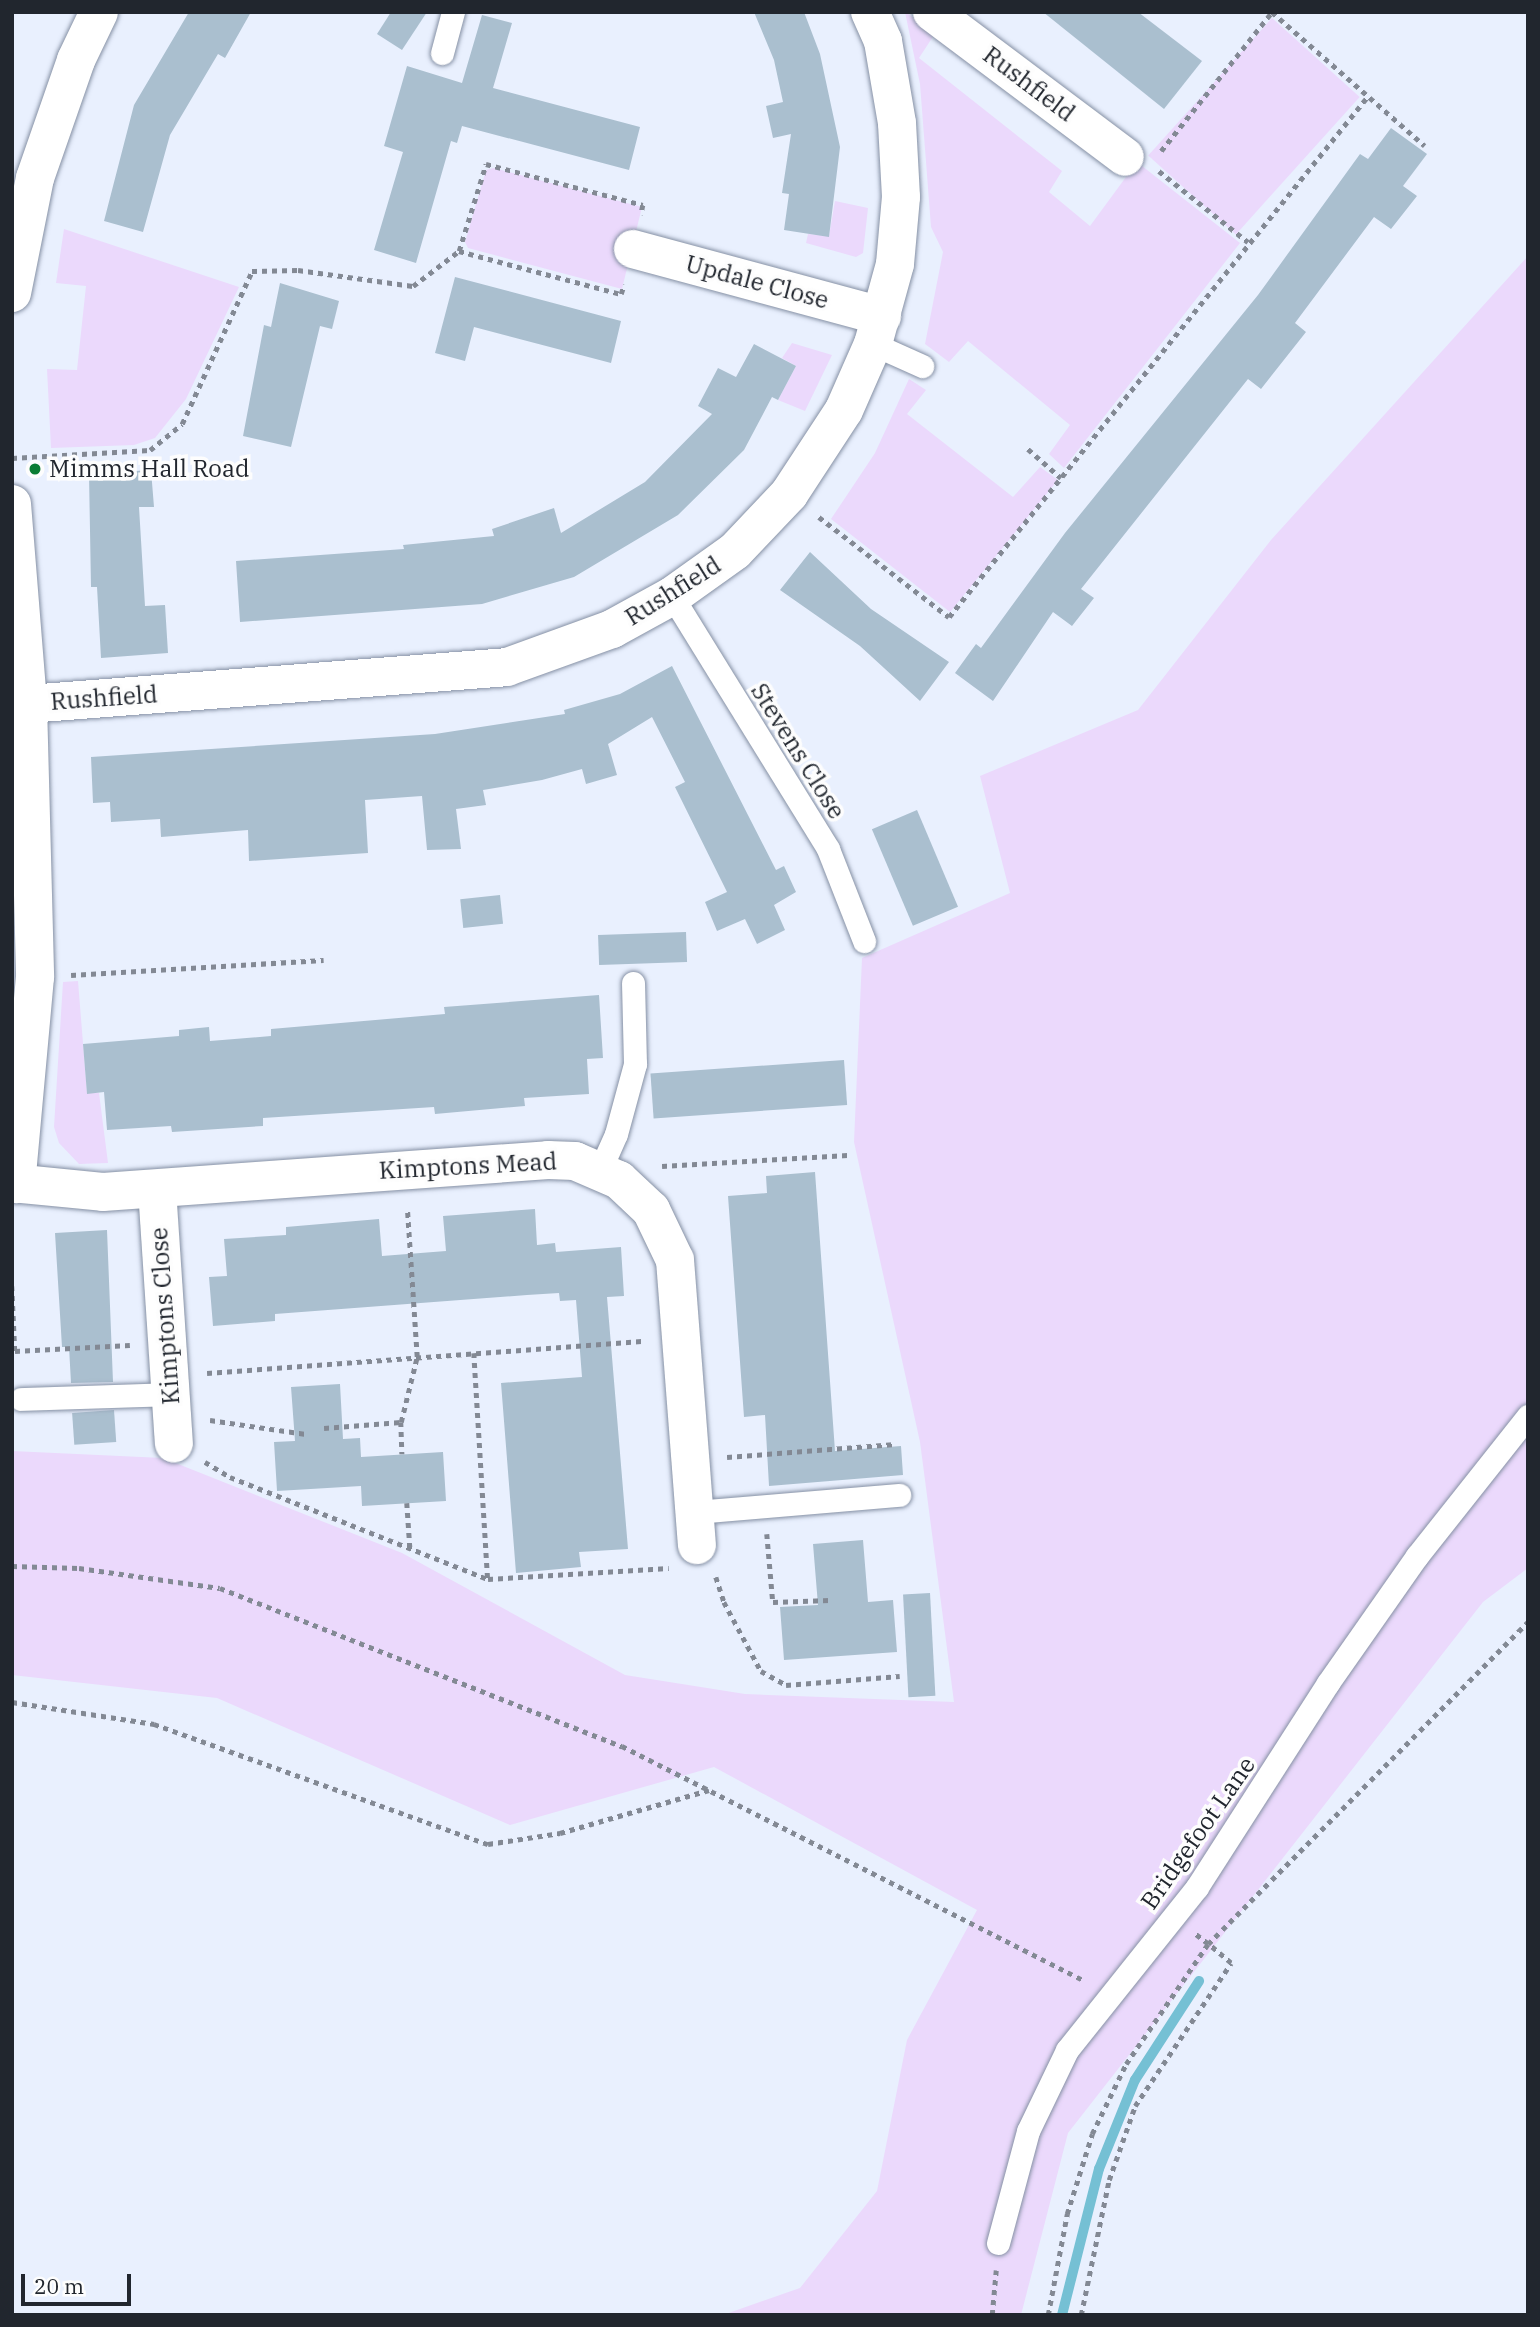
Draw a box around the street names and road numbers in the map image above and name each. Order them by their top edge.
street label: Rushfield [977,40,1081,128]
street label: Updale Close [682,249,832,315]
street label: Rushfield [620,550,726,632]
street label: Stevens Close [745,678,851,824]
street label: Rushfield [49,680,159,716]
street label: Kimptons Mead [378,1147,558,1185]
street label: Kimptons Close [144,1226,186,1406]
street label: Bridgefoot Lane [1135,1751,1261,1915]

